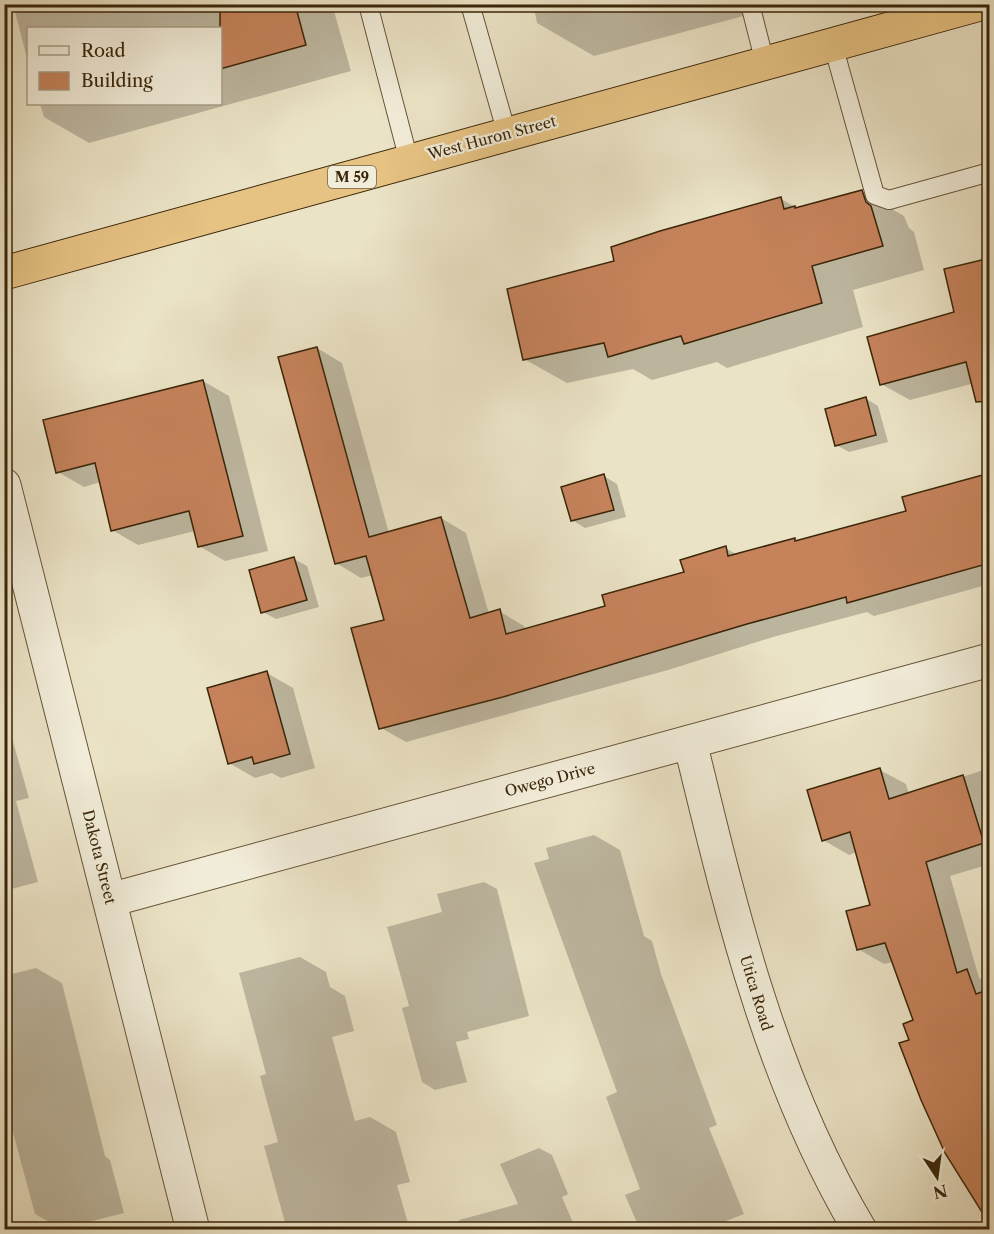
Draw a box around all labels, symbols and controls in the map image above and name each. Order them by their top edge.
legend [27,27,222,105]
text: Road [81,40,126,62]
text: Building [81,70,153,92]
street label: West Huron Street [425,111,559,164]
road number: M 59 [328,166,376,188]
street label: Owego Drive [503,758,597,801]
street label: Dakota Street [79,808,121,907]
street label: Utica Road [736,953,777,1033]
north arrow [907,1147,967,1207]
text: N [931,1180,949,1203]

